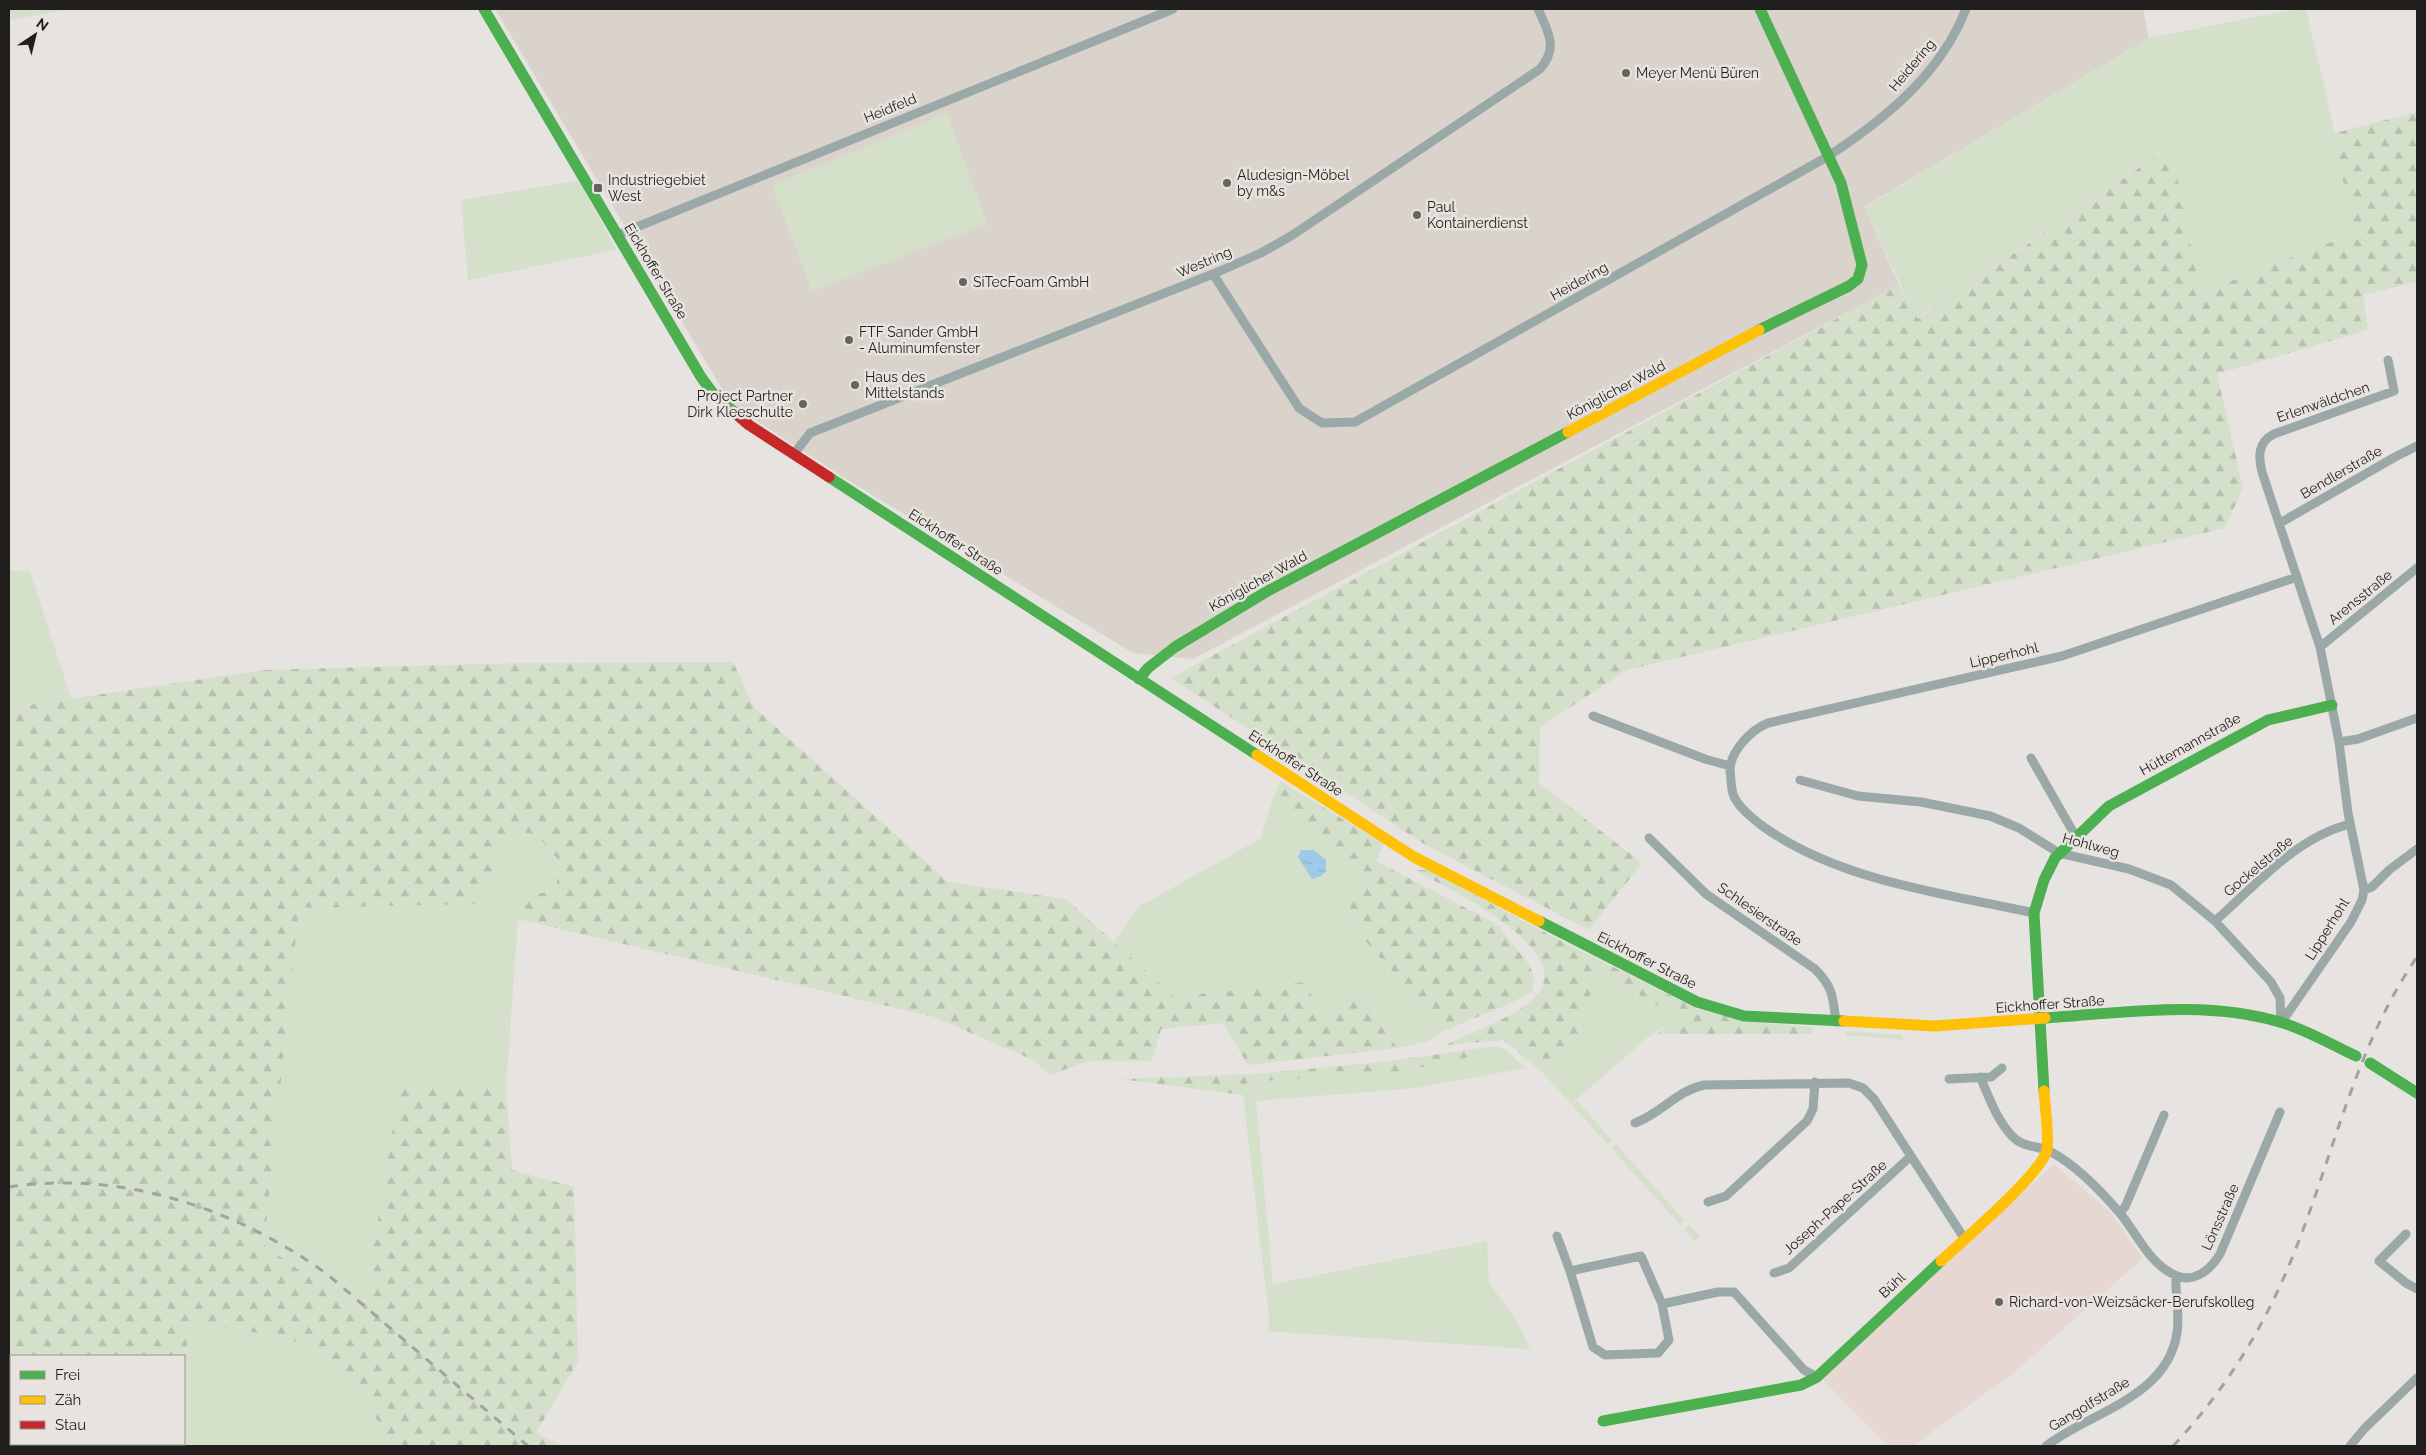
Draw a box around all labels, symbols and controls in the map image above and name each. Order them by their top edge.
north arrow [10,10,60,60]
text: N [33,15,51,34]
street label: Heidering [1886,36,1938,94]
place label: Meyer Menü Büren [1636,65,1759,81]
marker: Meyer Menü Büren [1620,67,1632,79]
street label: Heidfeld [861,90,919,126]
place label: Aludesign-Möbel by m&s [1237,167,1349,199]
place label: Industriegebiet West [608,172,706,204]
marker: Aludesign-Möbel by m&s [1221,177,1233,189]
marker: Industriegebiet West [592,182,604,194]
place label: Paul Kontainerdienst [1427,199,1528,231]
marker: Paul Kontainerdienst [1411,209,1423,221]
street label: Eickhoffer Straße [621,220,691,322]
street label: Westring [1174,243,1234,281]
street label: Heidering [1547,259,1611,303]
place label: SiTecFoam GmbH [973,274,1089,290]
marker: SiTecFoam GmbH [957,276,969,288]
place label: FTF Sander GmbH - Aluminumfenster [859,324,980,356]
marker: FTF Sander GmbH - Aluminumfenster [843,334,855,346]
street label: Königlicher Wald [1564,357,1668,423]
place label: Haus des Mittelstands [865,369,945,401]
marker: Haus des Mittelstands [849,379,861,391]
street label: Erlenwäldchen [2275,379,2371,425]
place label: Project Partner Dirk Kleeschulte [687,388,793,420]
marker: Project Partner Dirk Kleeschulte [797,398,809,410]
street label: Bendlerstraße [2297,442,2385,502]
street label: Eickhoffer Straße [906,506,1006,578]
street label: Königlicher Wald [1206,547,1310,615]
street label: Arensstraße [2325,566,2395,628]
street label: Lipperhohl [1968,639,2040,671]
street label: Hüttemannstraße [2137,710,2243,778]
street label: Eickhoffer Straße [1246,727,1346,799]
street label: Hohlweg [2061,830,2121,860]
street label: Gockelstraße [2220,833,2296,899]
street label: Schlesierstraße [1715,879,1805,949]
street label: Lipperhohl [2302,895,2352,963]
street label: Eickhoffer Straße [1595,928,1699,992]
street label: Eickhoffer Straße [1995,992,2105,1016]
street label: Joseph-Pape-Straße [1780,1157,1890,1257]
street label: Lönsstraße [2198,1181,2242,1253]
street label: Bühl [1876,1269,1908,1301]
place label: Richard-von-Weizsäcker-Berufskolleg [2009,1294,2254,1310]
marker: Richard-von-Weizsäcker-Berufskolleg [1993,1296,2005,1308]
legend [10,1355,185,1445]
text: Frei [55,1366,80,1384]
street label: Gangolfstraße [2046,1374,2132,1434]
text: Zäh [55,1391,81,1409]
text: Stau [55,1416,86,1434]

